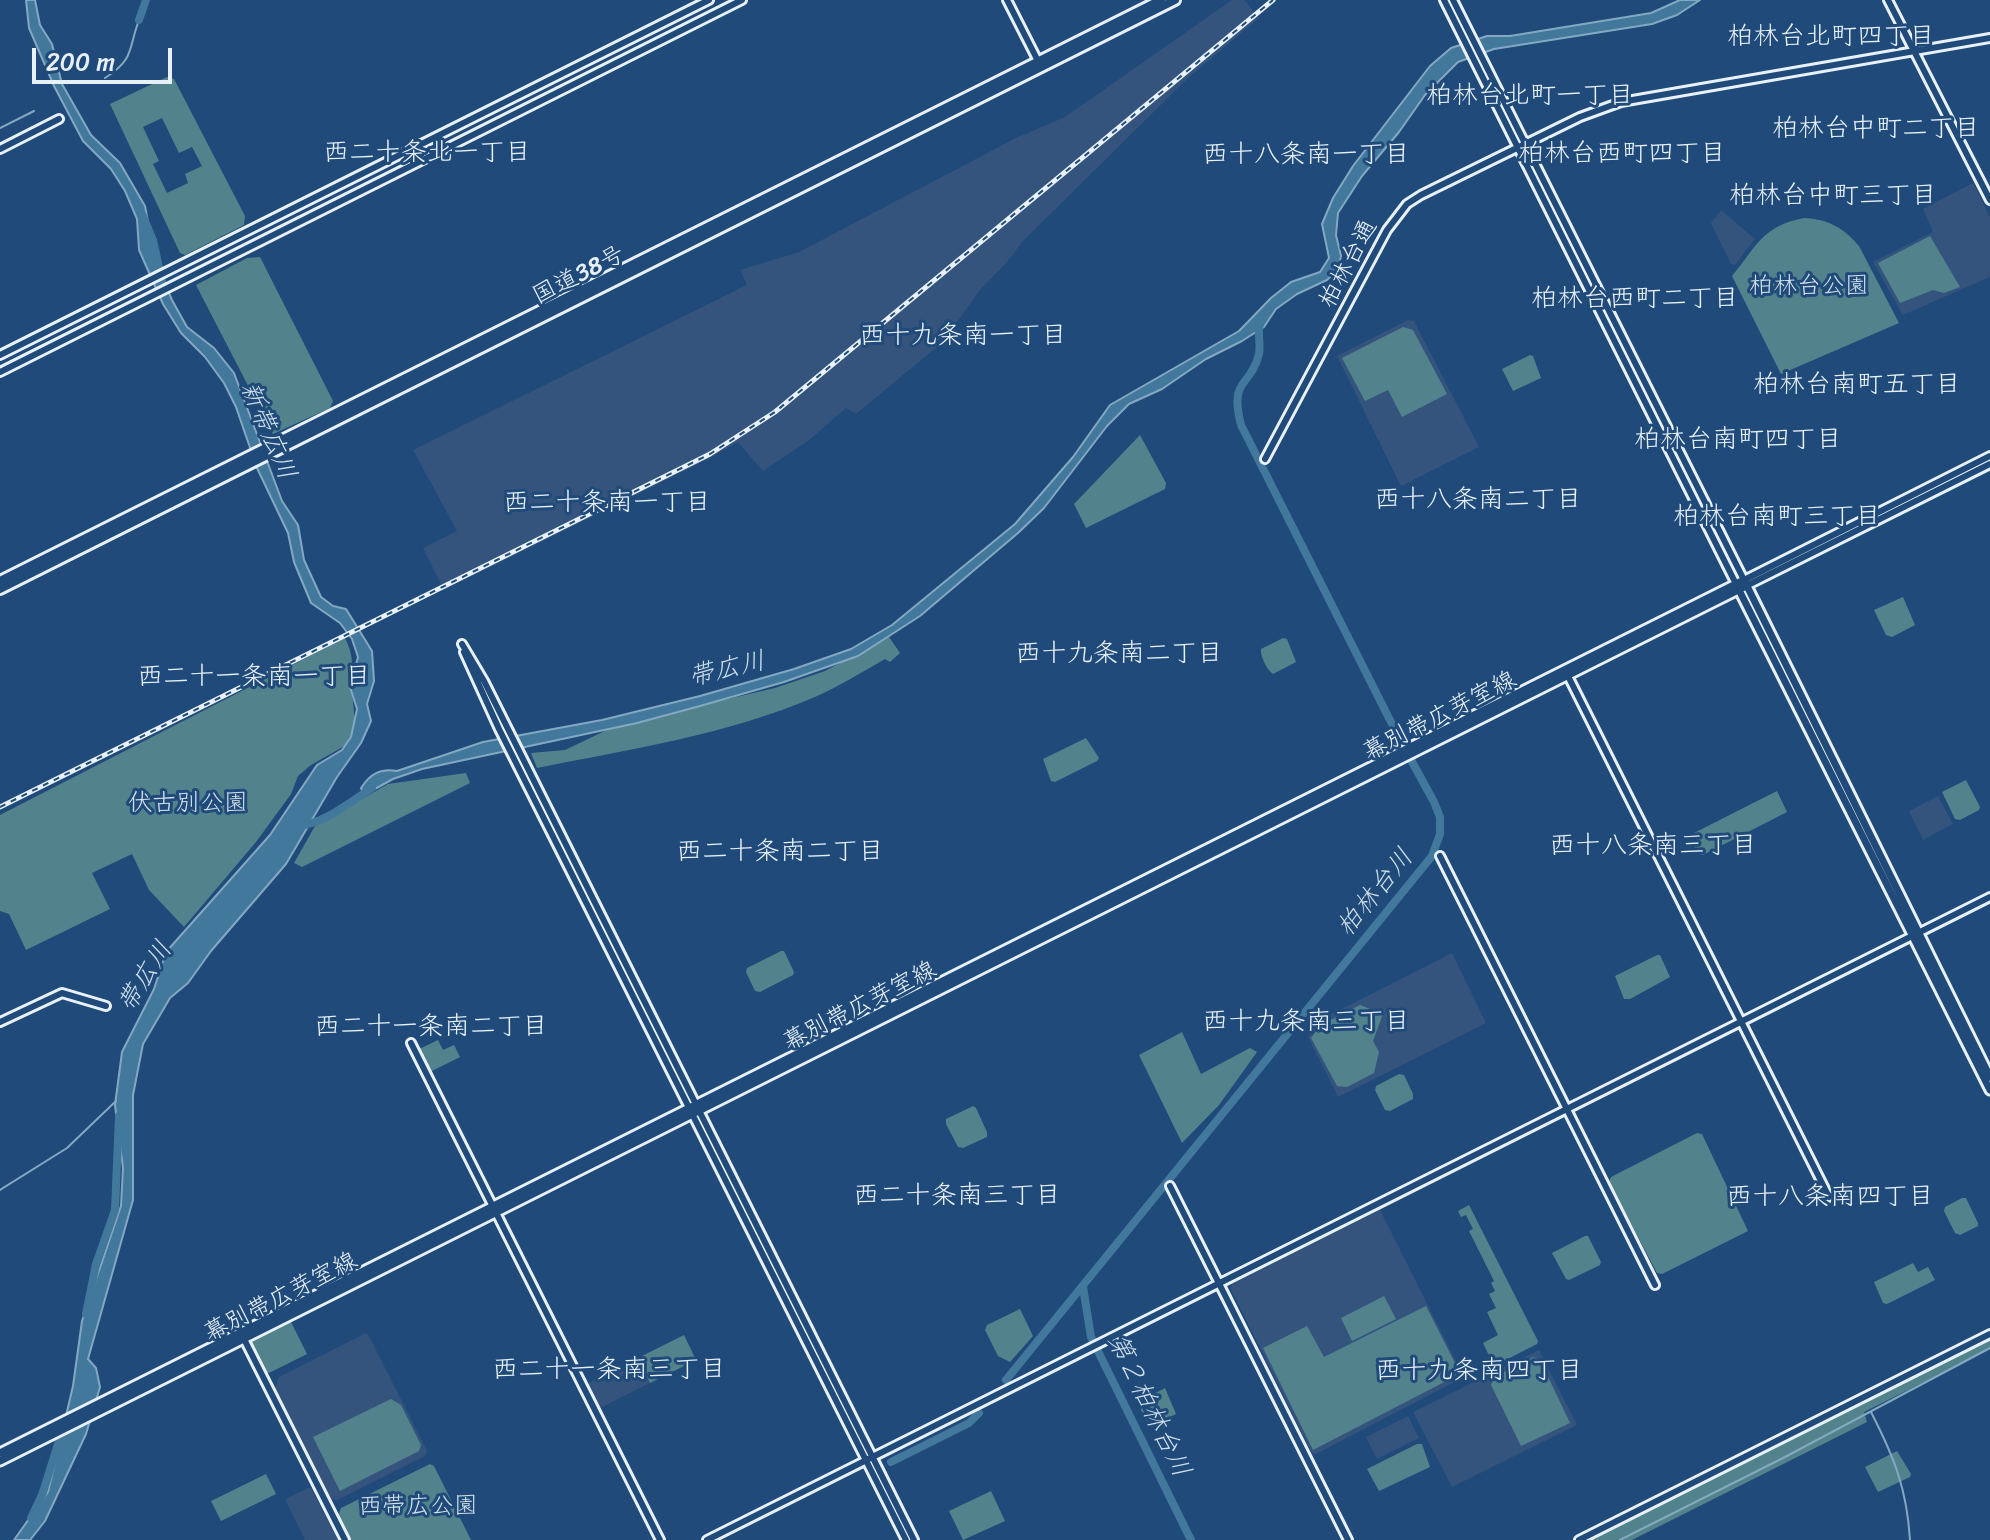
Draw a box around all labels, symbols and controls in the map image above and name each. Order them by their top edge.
district label: 柏林台北町四丁目 [1727,21,1935,53]
scale bar [36,32,176,82]
text: 200 m [46,41,115,83]
district label: 柏林台北町一丁目 [1426,80,1634,112]
district label: 柏林台中町二丁目 [1772,113,1980,145]
district label: 西二十条北一丁目 [323,137,531,169]
district label: 柏林台西町四丁目 [1518,138,1726,170]
district label: 西十八条南一丁目 [1202,139,1410,171]
district label: 柏林台中町三丁目 [1729,180,1937,212]
street label: 柏林台通 [1314,215,1384,313]
street label: 国道38号 [528,241,630,311]
park label: 柏林台公園 [1749,273,1869,301]
district label: 柏林台西町二丁目 [1531,283,1739,315]
district label: 西十九条南一丁目 [859,320,1067,352]
district label: 柏林台南町五丁目 [1753,369,1961,401]
water label: 新帯広川 [232,377,302,485]
district label: 柏林台南町四丁目 [1634,424,1842,456]
district label: 西十八条南二丁目 [1374,484,1582,516]
district label: 西二十条南一丁目 [503,487,711,519]
district label: 柏林台南町三丁目 [1673,501,1881,533]
district label: 西十九条南二丁目 [1015,638,1223,670]
water label: 帯広川 [685,646,769,694]
district label: 西二十一条南一丁目 [137,661,371,693]
street label: 幕別帯広芽室線 [1359,666,1521,768]
park label: 伏古別公園 [128,790,248,818]
district label: 西十八条南三丁目 [1549,830,1757,862]
district label: 西二十条南二丁目 [676,836,884,868]
water label: 柏林台川 [1331,843,1421,943]
water label: 帯広川 [112,936,180,1018]
street label: 幕別帯広芽室線 [779,956,941,1058]
district label: 西十九条南三丁目 [1202,1006,1410,1038]
district label: 西二十一条南二丁目 [314,1011,548,1043]
district label: 西二十条南三丁目 [853,1180,1061,1212]
district label: 西十八条南四丁目 [1726,1181,1934,1213]
street label: 幕別帯広芽室線 [200,1247,362,1349]
water label: 第２柏林台川 [1100,1329,1196,1483]
district label: 西二十一条南三丁目 [492,1354,726,1386]
district label: 西十九条南四丁目 [1375,1355,1583,1387]
park label: 西帯広公園 [358,1493,478,1521]

